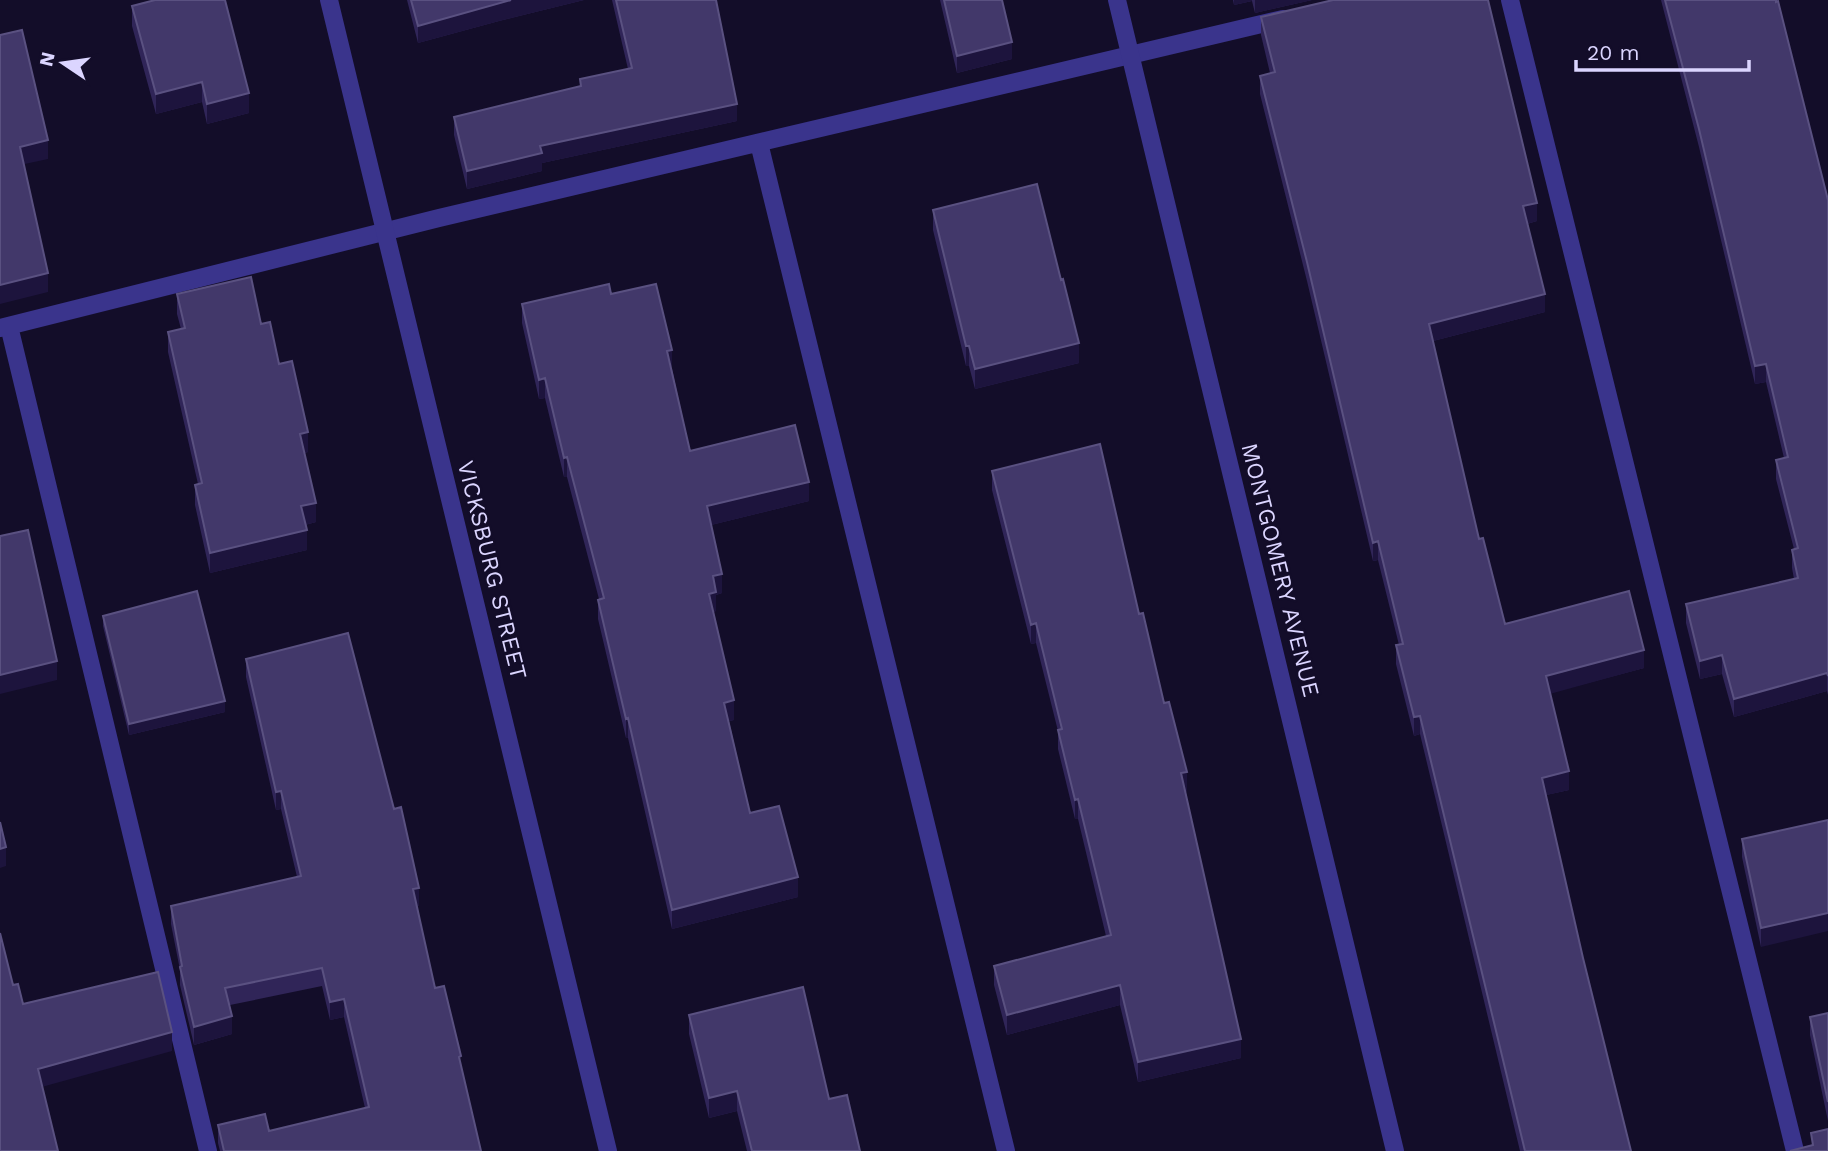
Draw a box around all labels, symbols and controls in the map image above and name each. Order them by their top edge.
north arrow [28,28,98,98]
scale bar [1576,28,1749,72]
text: 20 m [1587,40,1639,65]
text: N [34,50,60,69]
street label: MONTGOMERY AVENUE [1235,440,1325,700]
street label: VICKSBURG STREET [452,458,532,682]

